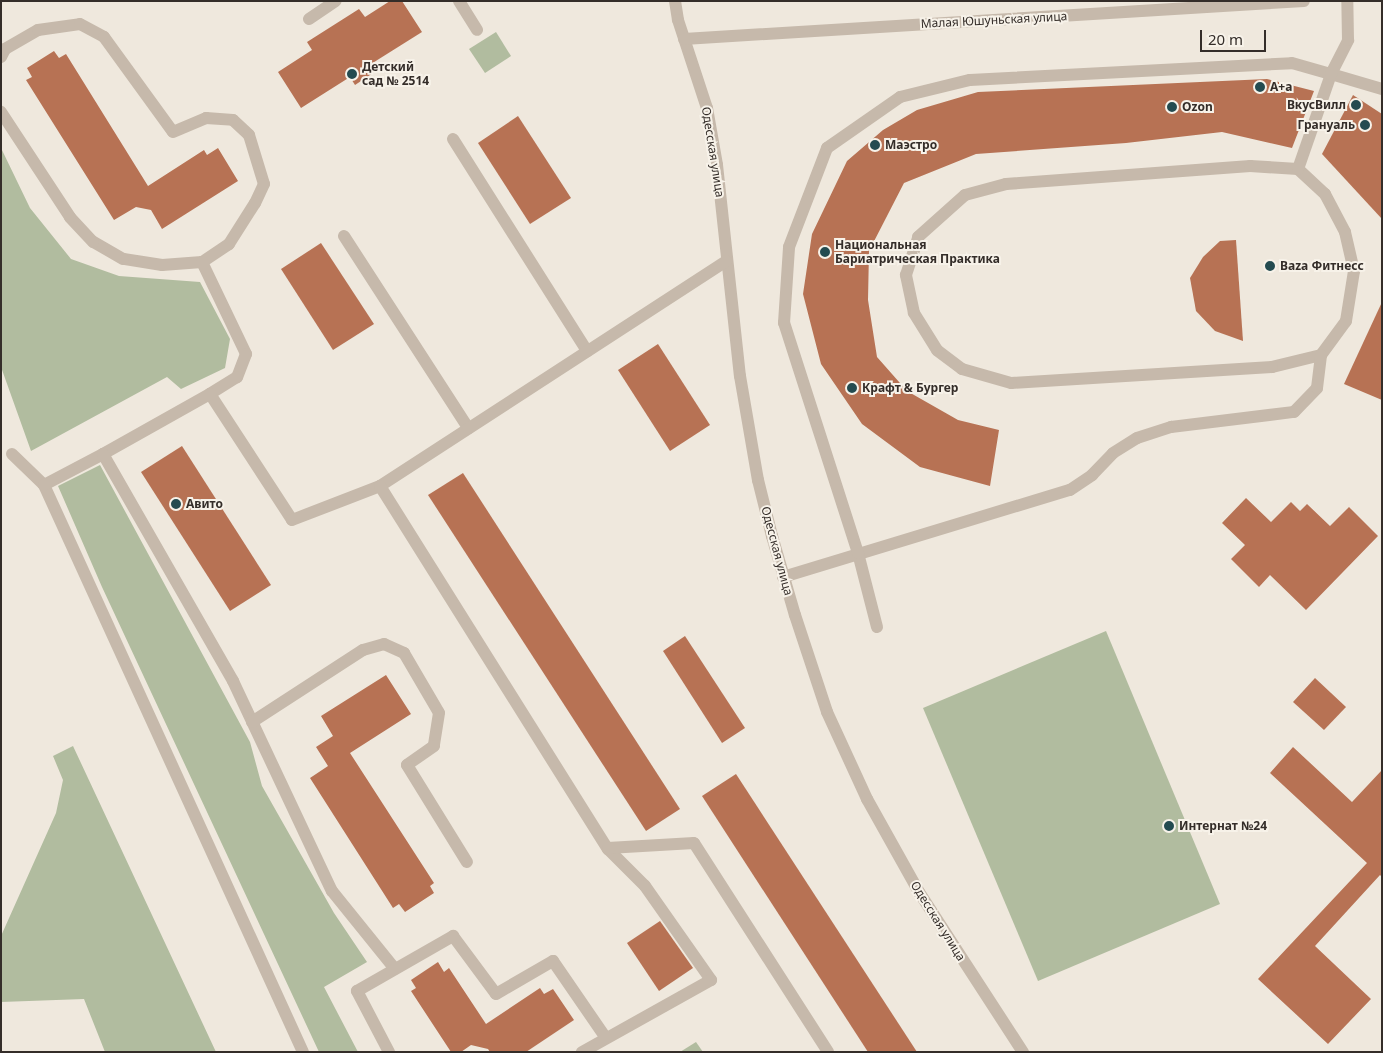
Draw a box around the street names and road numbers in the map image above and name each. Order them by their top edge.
street label: Малая Юшуньская улица [920,9,1068,31]
street label: Одесская улица [699,106,727,198]
street label: Одесская улица [758,505,796,597]
street label: Одесская улица [908,878,968,964]

